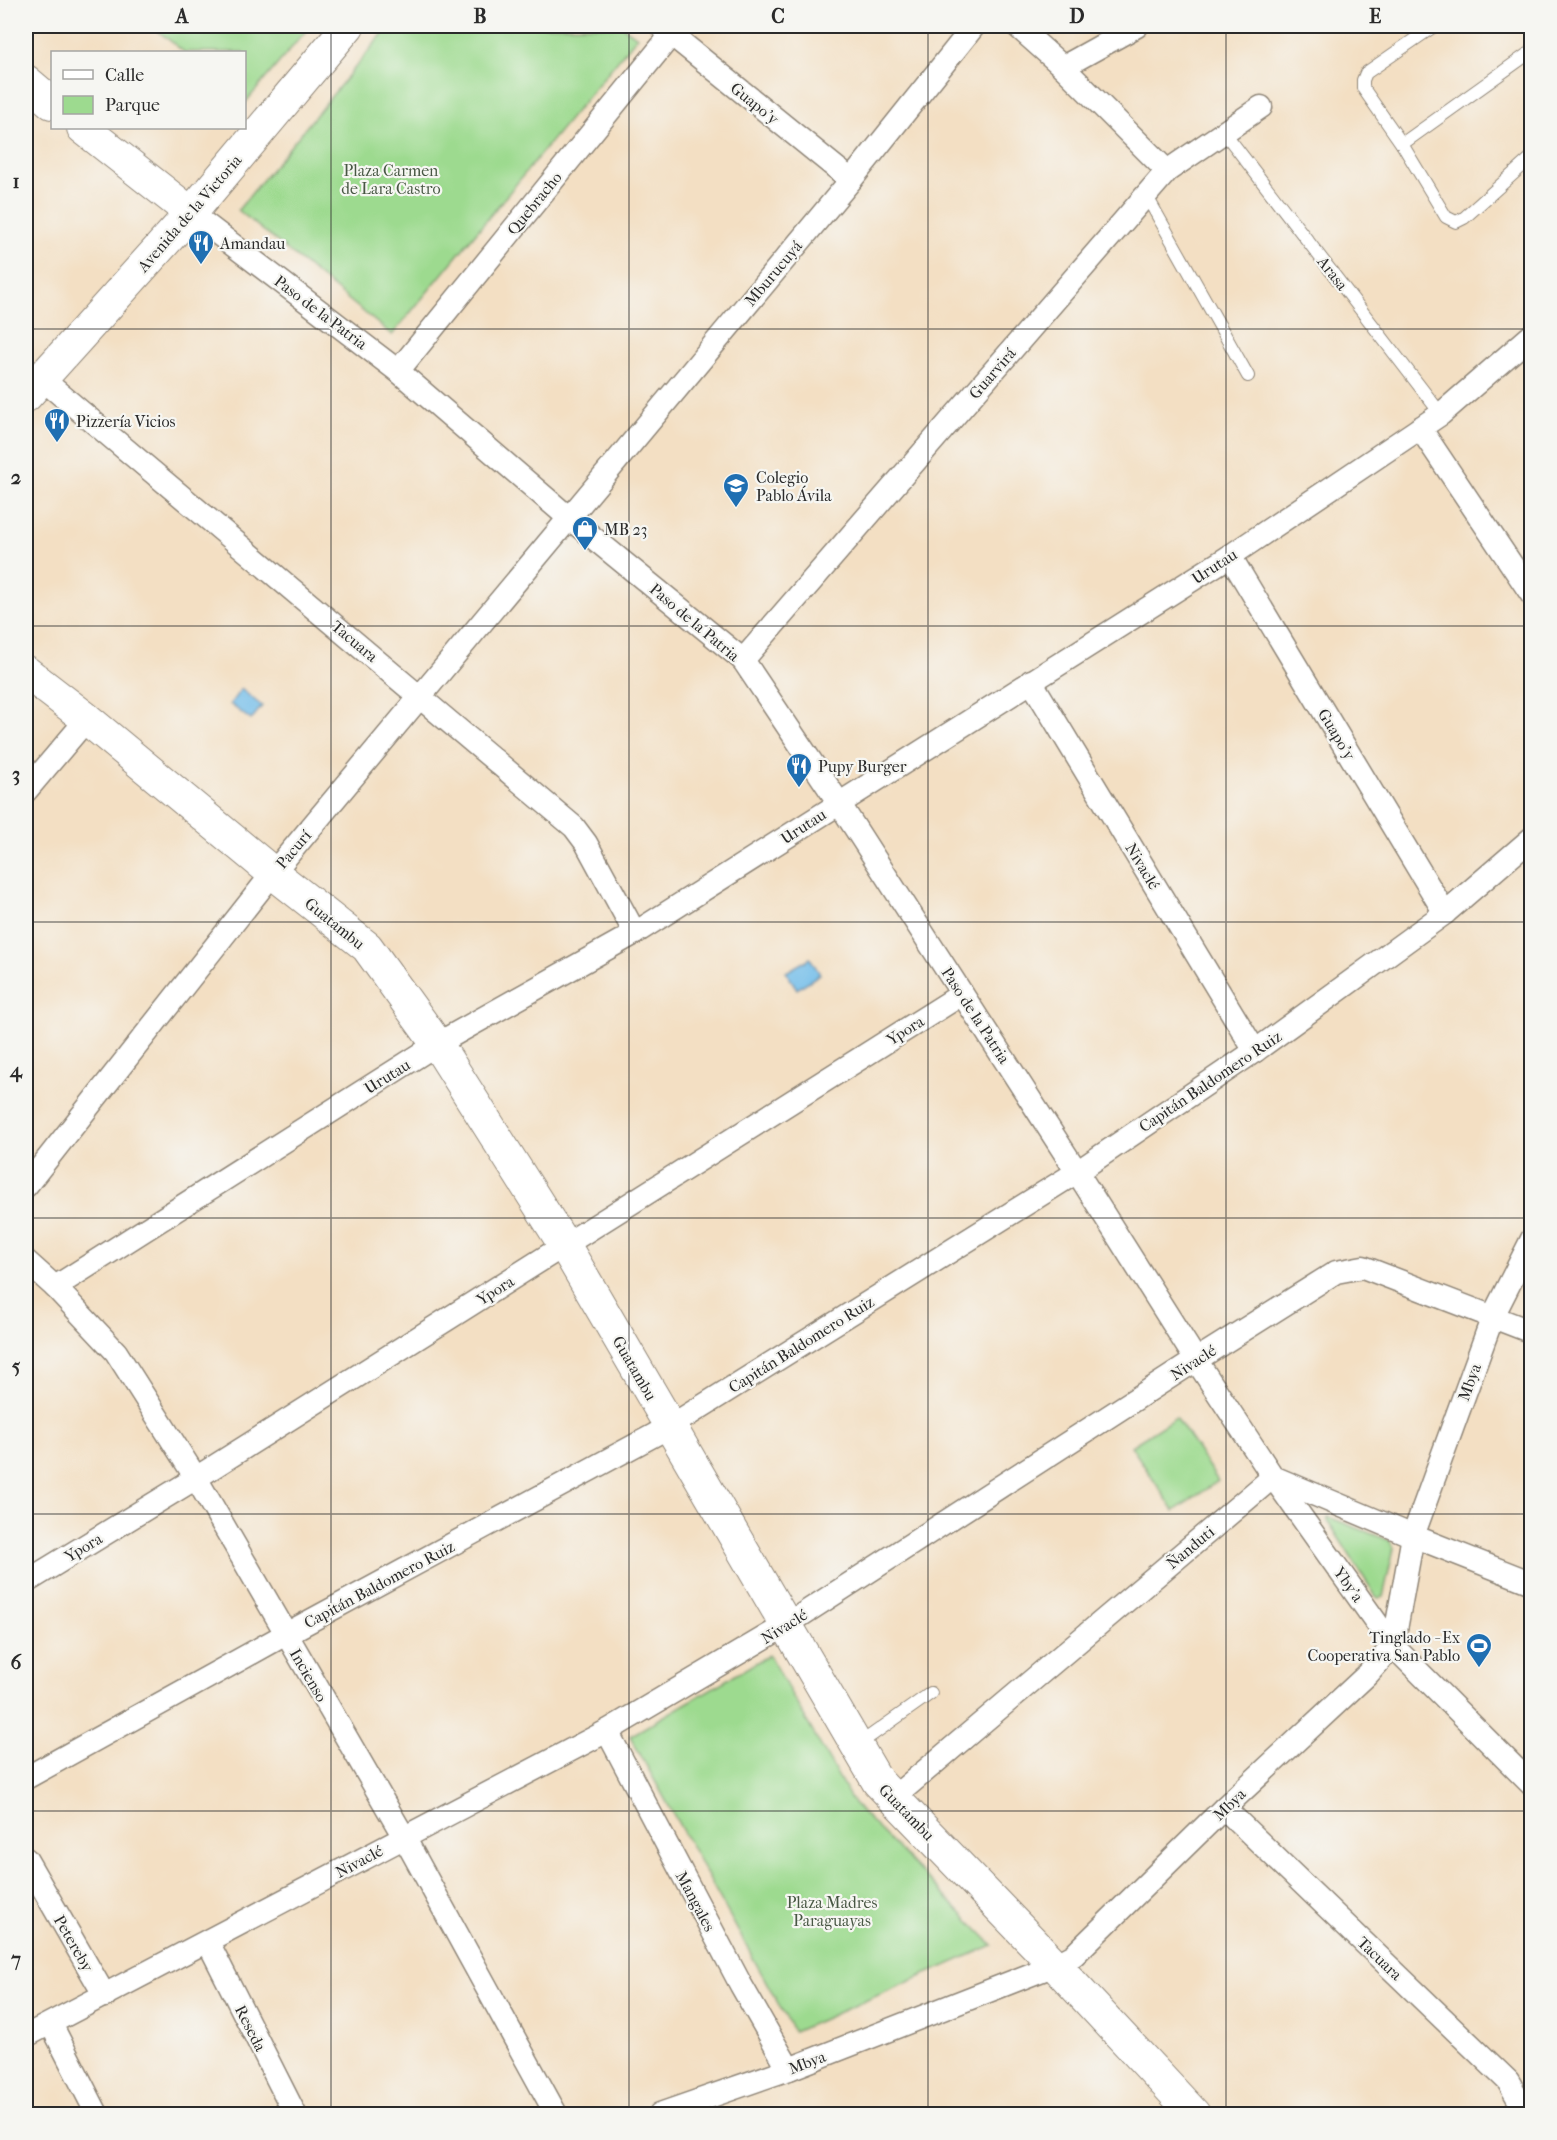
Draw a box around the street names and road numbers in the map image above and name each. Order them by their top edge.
street label: Guapo'y [727,78,783,129]
street label: Avenida de la Victoria [133,150,246,277]
street label: Quebracho [503,168,566,239]
street label: Mburucuyá [741,236,807,310]
street label: Arasa [1313,252,1352,295]
street label: Paso de la Patria [271,271,371,354]
street label: Guarvirá [965,343,1020,403]
street label: Urutau [1188,545,1241,588]
street label: Paso de la Patria [646,579,744,666]
street label: Tacuara [328,617,382,667]
street label: Guapo'y [1314,705,1360,764]
street label: Urutau [777,805,830,848]
street label: Pacurí [272,826,315,872]
street label: Nivaclé [1121,840,1164,893]
street label: Guatambu [301,894,368,953]
street label: Paso de la Patria [937,963,1014,1068]
street label: Ypora [882,1011,928,1050]
street label: Capitán Baldomero Ruiz [1135,1027,1285,1136]
street label: Urutau [361,1055,414,1098]
street label: Ypora [472,1271,518,1310]
street label: Capitán Baldomero Ruiz [725,1292,877,1397]
street label: Guatambu [608,1333,661,1404]
street label: Nivaclé [1167,1341,1220,1384]
street label: Mbya [1454,1360,1485,1403]
street label: Ñanduti [1163,1522,1218,1573]
street label: Ypora [60,1529,106,1567]
street label: Capitán Baldomero Ruiz [301,1537,458,1632]
street label: Yby'a [1329,1562,1368,1606]
street label: Nivaclé [758,1605,811,1648]
street label: Incienso [286,1645,331,1705]
street label: Guatambu [875,1780,938,1845]
street label: Mbya [1209,1784,1250,1824]
street label: Nivaclé [332,1841,386,1882]
street label: Mangales [672,1868,719,1935]
street label: Petereby [50,1912,98,1975]
street label: Tacuara [1353,1933,1406,1985]
street label: Reseda [231,2002,270,2055]
street label: Mbya [786,2047,829,2078]

